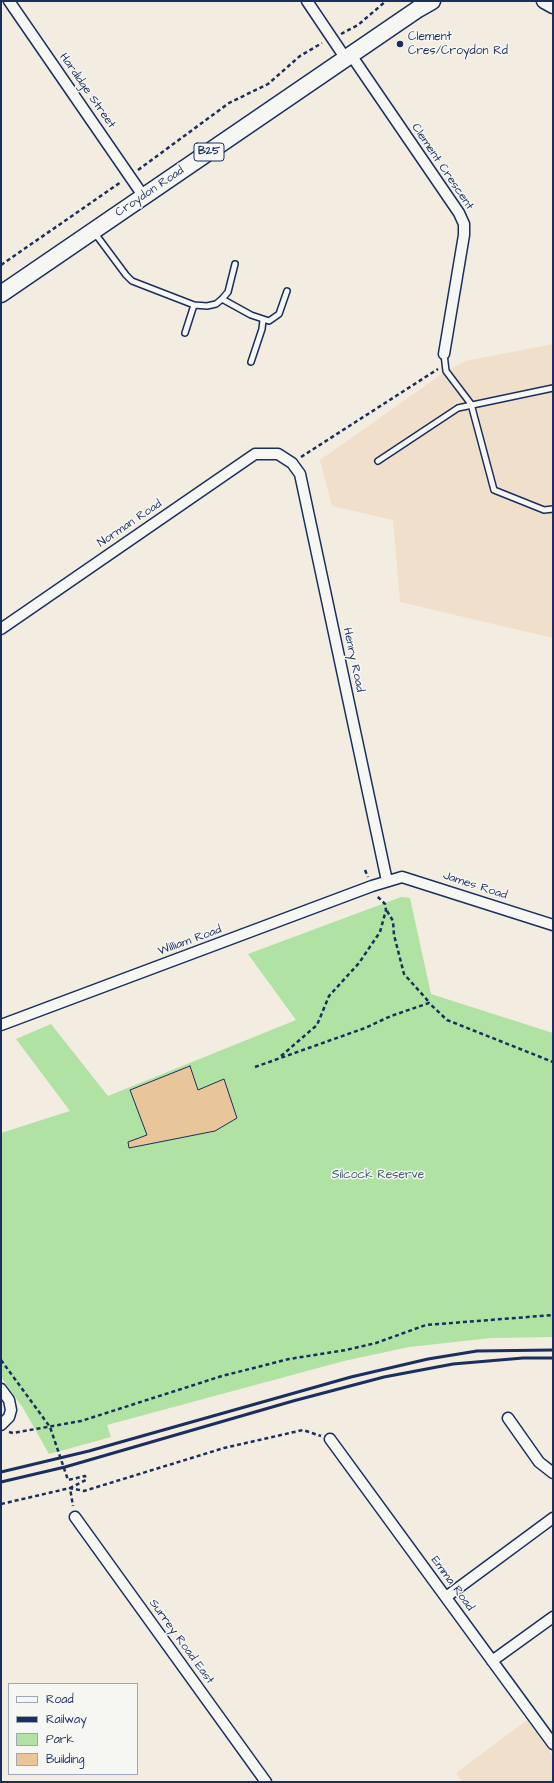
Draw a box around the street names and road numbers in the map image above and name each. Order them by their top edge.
street label: Hardidge Street [56,51,118,131]
street label: Clement Crescent [408,121,476,213]
road number: B25 [194,143,224,161]
street label: Croydon Road [113,164,187,220]
street label: Norman Road [95,497,165,551]
street label: Henry Road [339,627,367,693]
street label: James Road [441,869,509,903]
street label: William Road [156,923,224,959]
street label: Emma Road [427,1554,477,1614]
street label: Surrey Road East [145,1597,217,1687]

